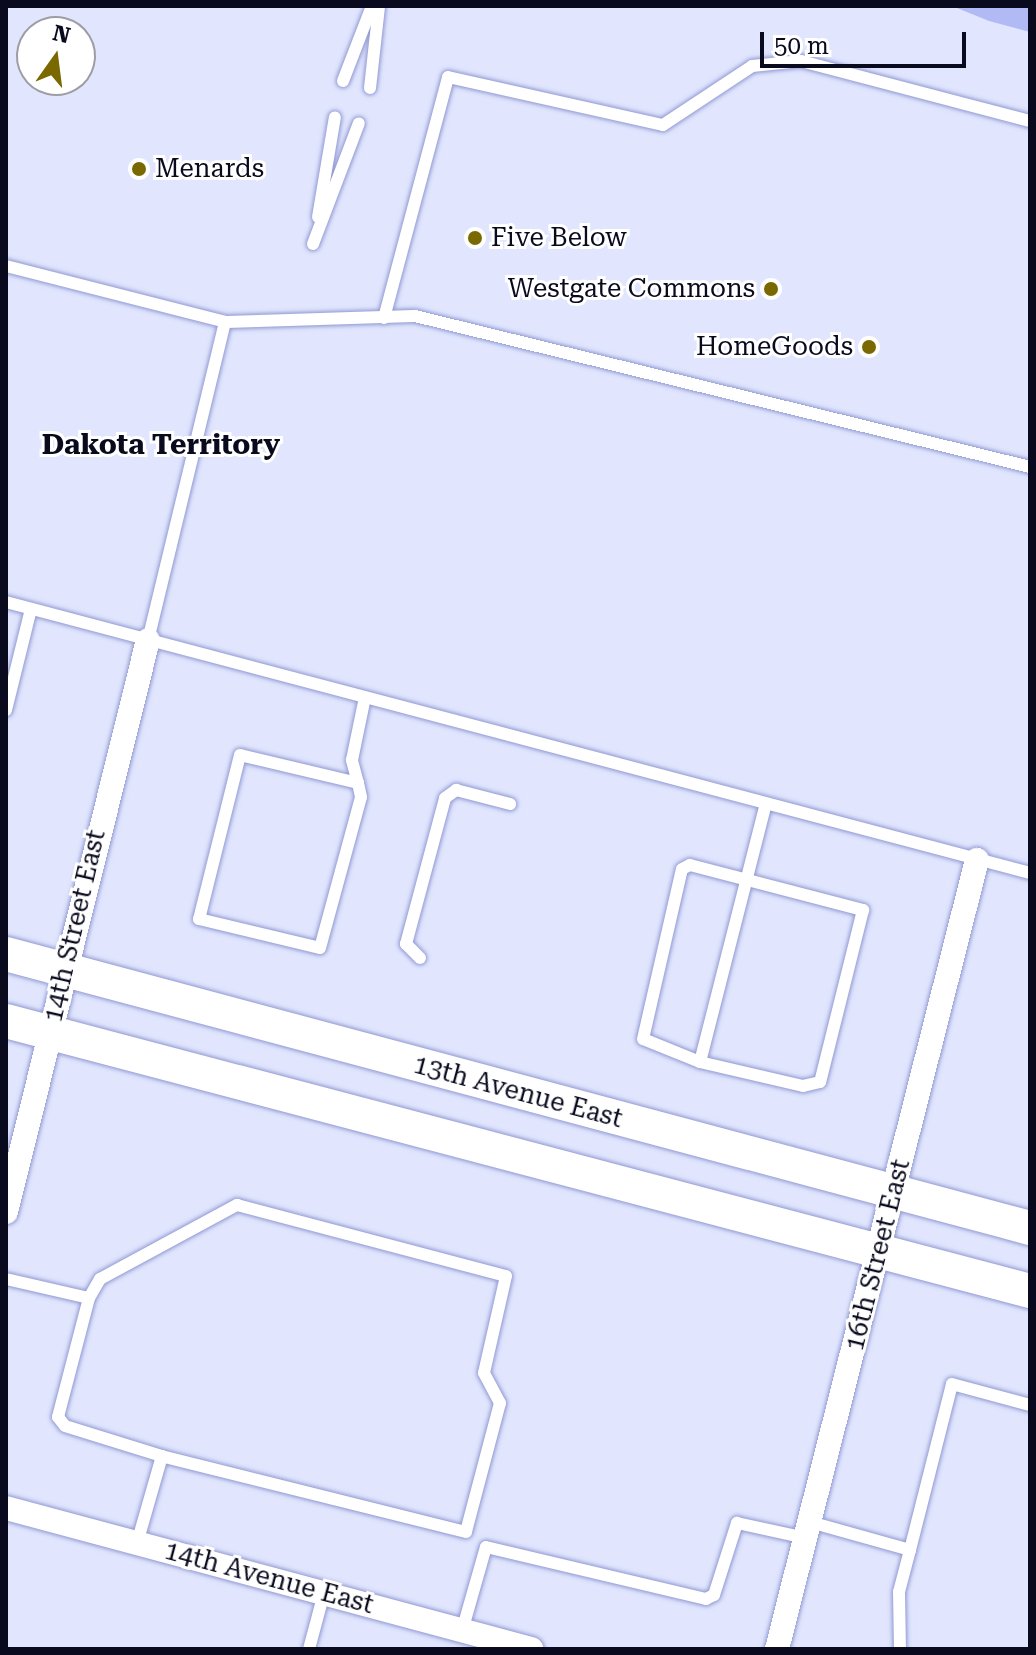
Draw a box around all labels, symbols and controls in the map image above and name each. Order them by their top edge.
north arrow [16,16,96,96]
scale bar [764,16,970,66]
text: N [50,20,73,48]
text: 50 m [774,32,829,60]
place label: Menards [155,153,264,185]
marker: Menards [130,160,148,178]
place label: Five Below [491,222,627,254]
marker: Five Below [466,229,484,247]
place label: Westgate Commons [508,273,755,305]
marker: Westgate Commons [762,280,780,298]
place label: HomeGoods [696,331,853,363]
marker: HomeGoods [860,338,878,356]
district label: Dakota Territory [42,428,280,462]
street label: 14th Street East [38,827,112,1025]
street label: 13th Avenue East [410,1049,626,1135]
street label: 16th Street East [839,1156,917,1354]
street label: 14th Avenue East [161,1535,377,1621]

